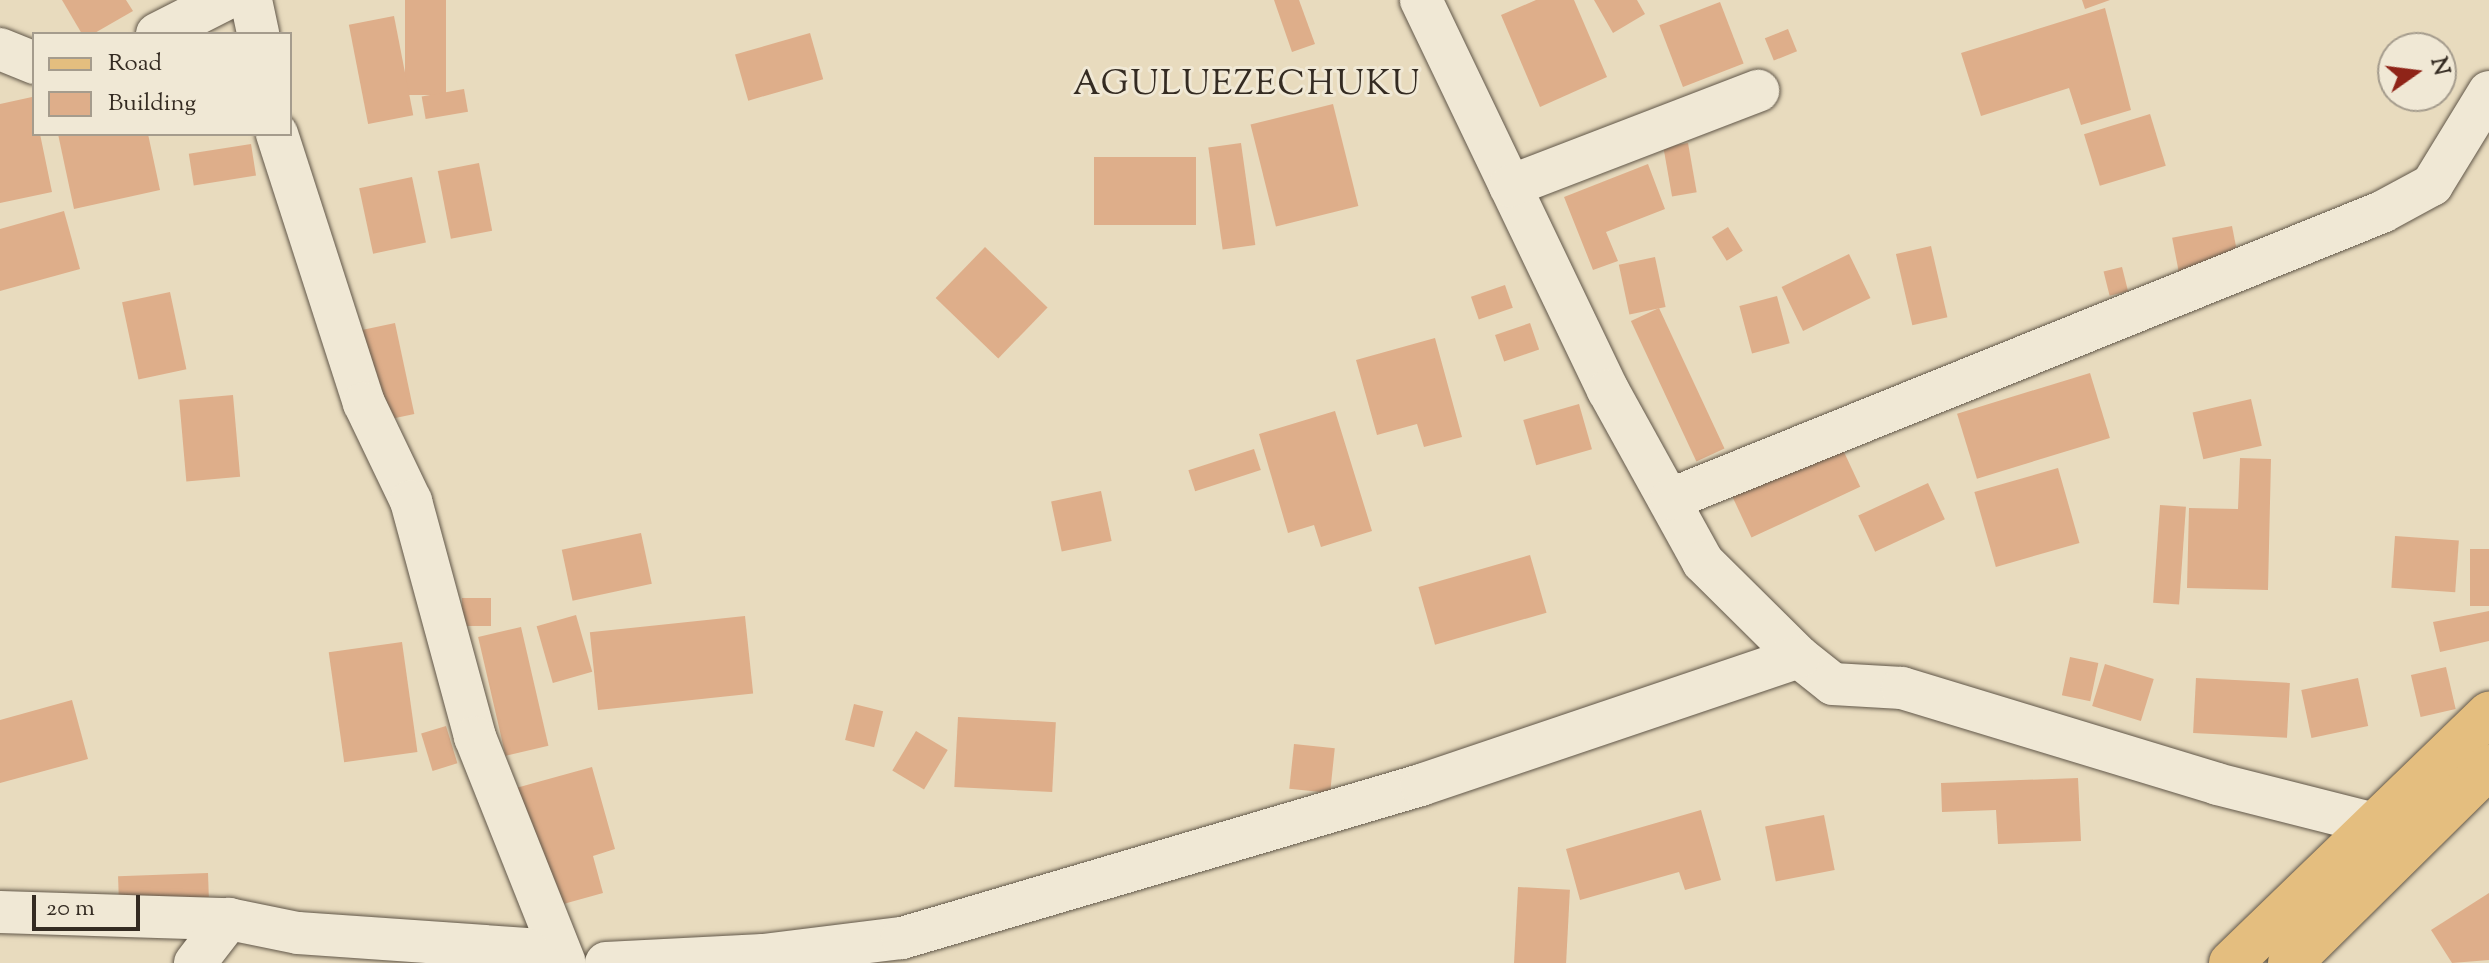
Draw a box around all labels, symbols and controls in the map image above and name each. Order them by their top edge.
legend [32,32,292,136]
north arrow [2377,32,2457,112]
text: Road [108,47,162,81]
text: N [2421,54,2456,79]
district label: AGULUEZECHUKU [1073,66,1421,106]
text: Building [108,87,196,121]
scale bar [36,879,144,929]
text: 20 m [46,892,95,926]

